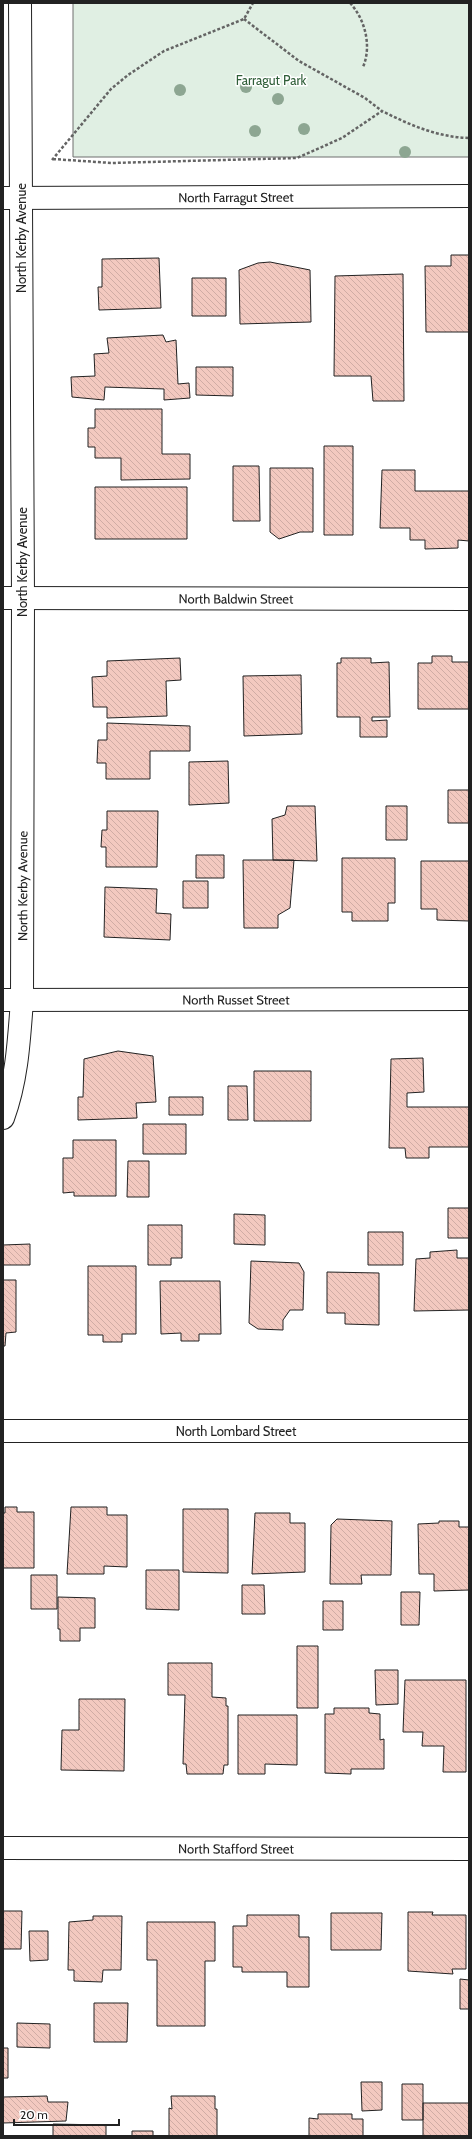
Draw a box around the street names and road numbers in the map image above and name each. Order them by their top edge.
street label: North Kerby Avenue [13,183,29,293]
street label: North Farragut Street [178,189,294,205]
street label: North Kerby Avenue [14,507,30,617]
street label: North Baldwin Street [179,590,294,607]
street label: North Kerby Avenue [14,830,30,941]
street label: North Russet Street [182,991,290,1008]
street label: North Lombard Street [176,1423,297,1439]
street label: North Stafford Street [178,1840,295,1857]

